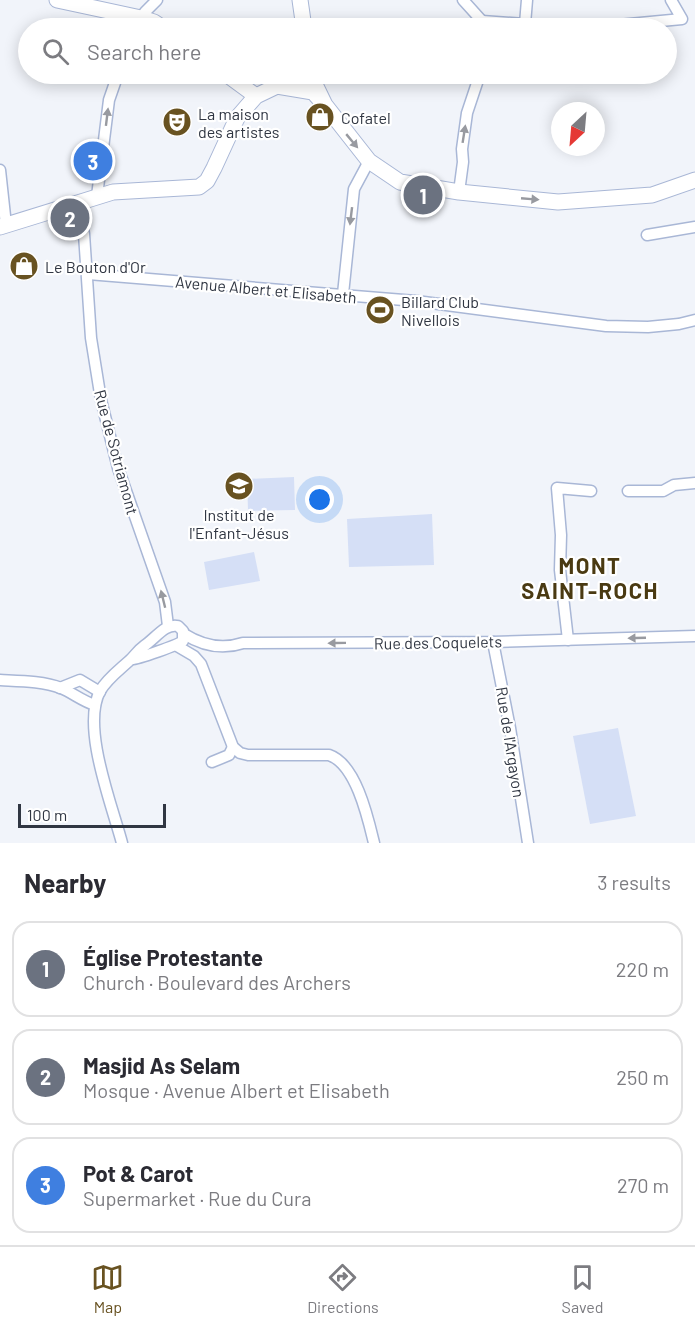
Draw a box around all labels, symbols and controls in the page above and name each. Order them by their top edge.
search box [18,18,677,84]
icon: search [39,35,72,68]
text: Search here [87,38,201,64]
shop icon: Cofatel [304,101,336,133]
north arrow [551,102,605,156]
place label: La maison des artistes [198,104,280,141]
theatre icon: La maison des artistes [161,106,193,138]
one-way arrow [102,107,111,126]
place label: Cofatel [341,108,391,127]
one-way arrow [459,125,468,144]
one-way arrow [345,133,358,149]
pin: 3 [74,138,112,184]
pin: 1 [404,172,442,218]
one-way arrow [520,194,539,204]
pin: 2 [50,196,90,240]
one-way arrow [346,206,355,225]
shop icon: Le Bouton d'Or [8,250,40,282]
place label: Le Bouton d'Or [45,257,146,276]
street label: Avenue Albert et Elisabeth [175,272,357,306]
place label: Billard Club Nivellois [401,292,479,329]
sports icon: Billard Club Nivellois [364,294,396,326]
street label: Rue de Sotriamont [91,387,143,517]
school or university icon: Institut de l'Enfant-Jésus [223,470,255,502]
your location [305,485,334,514]
place label: Institut de l'Enfant-Jésus [189,505,289,542]
district label: MONT SAINT-ROCH [521,552,659,603]
one-way arrow [158,589,167,607]
street label: Rue des Coquelets [374,631,502,653]
one-way arrow [627,633,646,642]
one-way arrow [327,638,346,648]
street label: Rue de l'Argayon [493,685,529,799]
scale bar [18,801,166,828]
text: 100 m [27,805,67,824]
text: Nearby [24,867,106,898]
text: 3 results [597,870,671,894]
text: Église Protestante [83,944,263,970]
text: 1 [42,957,49,981]
text: 220 m [616,957,669,981]
text: Church · Boulevard des Archers [83,970,351,994]
text: Masjid As Selam [83,1052,240,1078]
text: 2 [40,1065,51,1089]
text: 250 m [616,1065,669,1089]
text: Mosque · Avenue Albert et Elisabeth [83,1078,390,1102]
text: Pot & Carot [83,1160,194,1186]
text: 3 [40,1173,51,1197]
text: 270 m [617,1173,669,1197]
text: Supermarket · Rue du Cura [83,1186,312,1210]
tab: Map [91,1261,124,1316]
tab: Directions [307,1261,379,1316]
tab: Saved [562,1261,604,1316]

